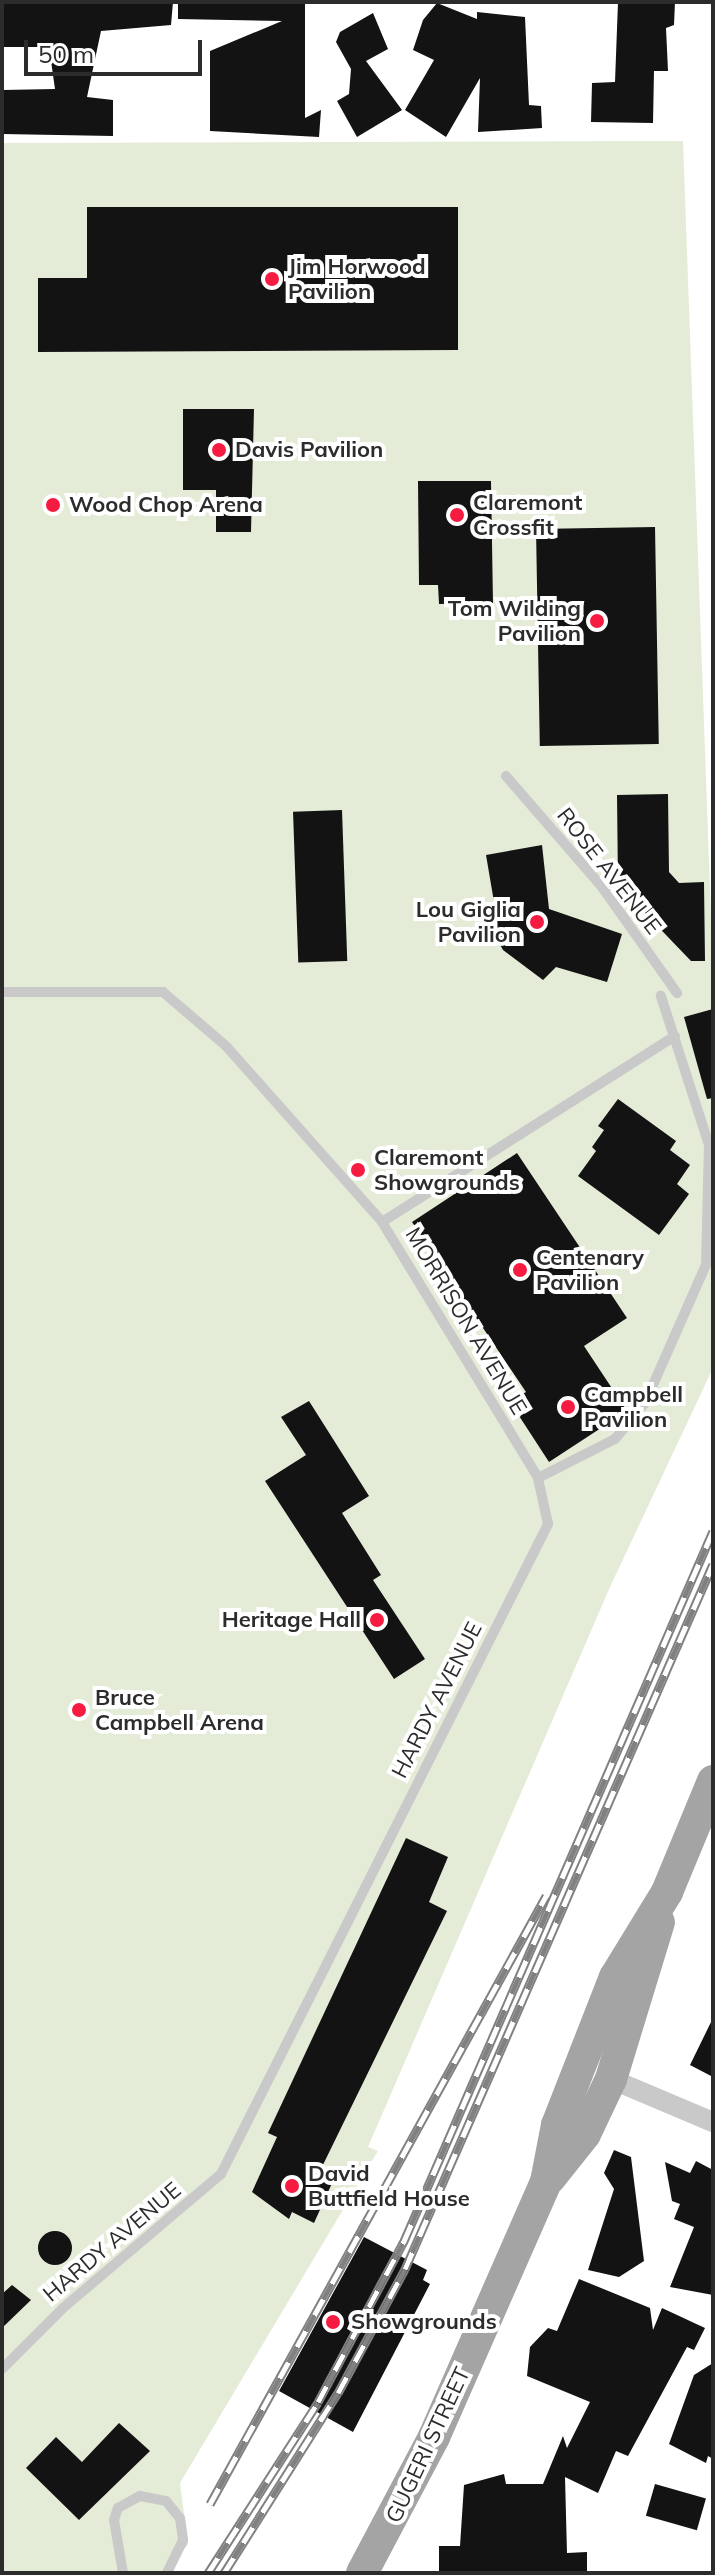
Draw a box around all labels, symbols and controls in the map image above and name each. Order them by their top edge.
scale bar [28,24,206,74]
text: 50 m [38,39,94,69]
place label: Jim Horwood Pavilion [288,253,426,304]
marker: Jim Horwood Pavilion [263,270,281,288]
place label: Davis Pavilion [235,437,383,463]
marker: Davis Pavilion [210,441,228,459]
place label: Claremont Crossfit [473,489,582,540]
place label: Wood Chop Arena [69,492,263,518]
marker: Wood Chop Arena [44,496,62,514]
marker: Claremont Crossfit [448,506,466,524]
place label: Tom Wilding Pavilion [448,595,581,646]
marker: Tom Wilding Pavilion [588,612,606,630]
street label: ROSE AVENUE [551,803,667,939]
place label: Lou Giglia Pavilion [416,896,521,948]
marker: Lou Giglia Pavilion [528,913,546,931]
place label: Claremont Showgrounds [374,1144,520,1196]
marker: Claremont Showgrounds [349,1161,367,1179]
street label: MORRISON AVENUE [400,1223,532,1419]
place label: Centenary Pavilion [536,1244,644,1296]
marker: Centenary Pavilion [511,1261,529,1279]
place label: Campbell Pavilion [584,1381,683,1432]
marker: Campbell Pavilion [559,1398,577,1416]
place label: Heritage Hall [222,1607,361,1633]
marker: Heritage Hall [368,1611,386,1629]
street label: HARDY AVENUE [386,1618,488,1782]
place label: Bruce Campbell Arena [95,1684,264,1736]
marker: Bruce Campbell Arena [70,1701,88,1719]
place label: David Buttfield House [308,2160,470,2212]
street label: HARDY AVENUE [38,2177,186,2307]
marker: David Buttfield House [283,2177,301,2195]
place label: Showgrounds [351,2309,497,2335]
marker: Showgrounds [322,2311,344,2333]
street label: GUGERI STREET [380,2363,476,2527]

